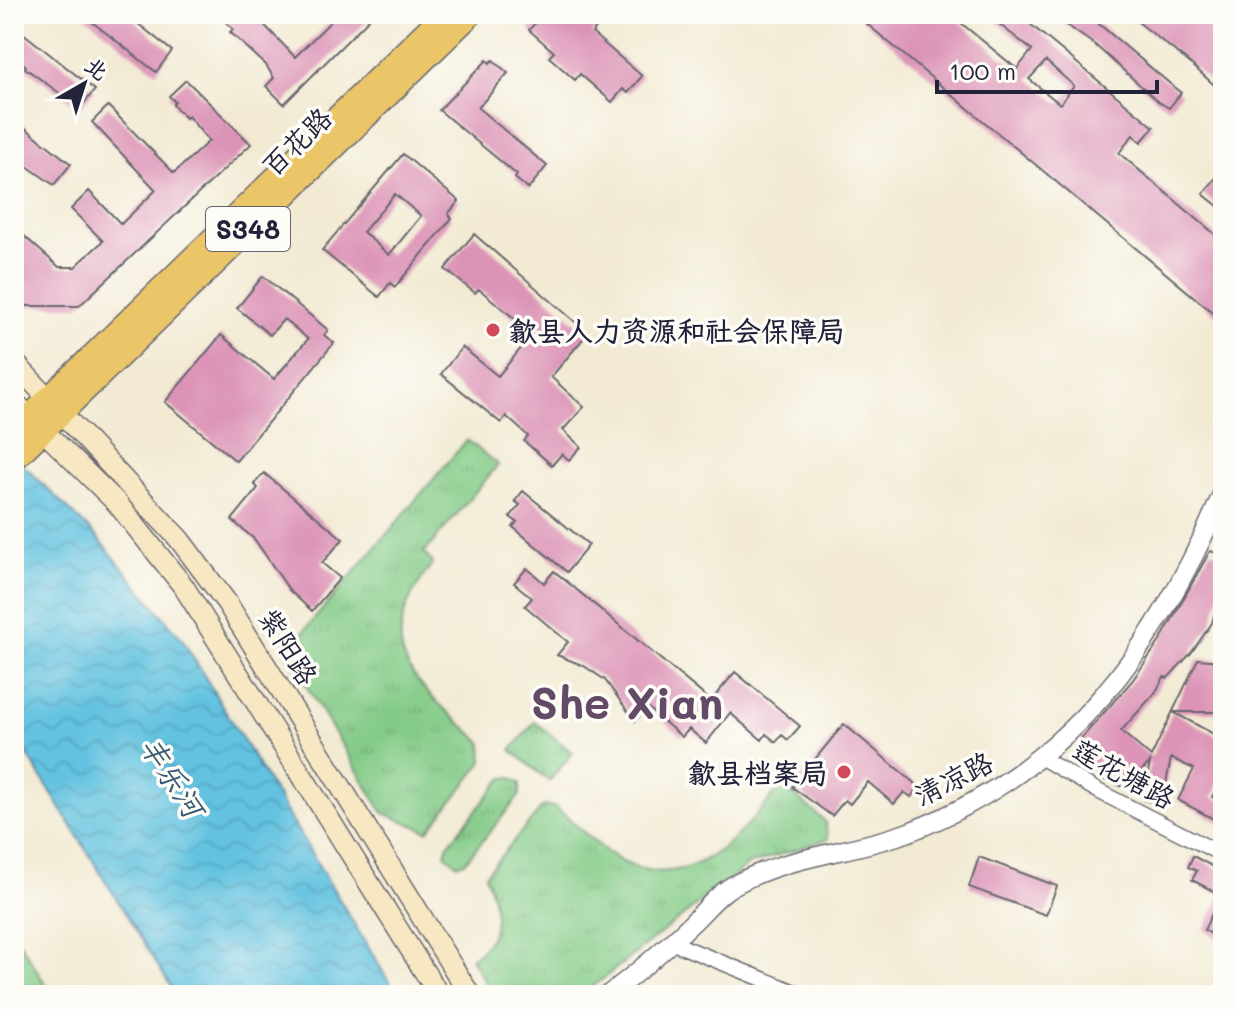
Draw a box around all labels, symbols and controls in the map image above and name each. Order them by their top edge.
north arrow [44,44,124,124]
scale bar [937,44,1157,94]
text: 北 [79,50,115,86]
text: 100 m [949,55,1016,86]
street label: 百花路 [253,99,339,183]
road number: S348 [206,207,290,251]
place label: 歙县人力资源和社会保障局 [509,312,845,348]
marker: 歙县人力资源和社会保障局 [484,321,502,339]
street label: 紫阳路 [251,601,327,691]
district label: She Xian [531,673,723,730]
water label: 丰乐河 [132,727,217,829]
street label: 莲花塘路 [1066,730,1182,816]
street label: 清凉路 [907,743,999,813]
place label: 歙县档案局 [688,754,828,790]
marker: 歙县档案局 [835,763,853,781]

